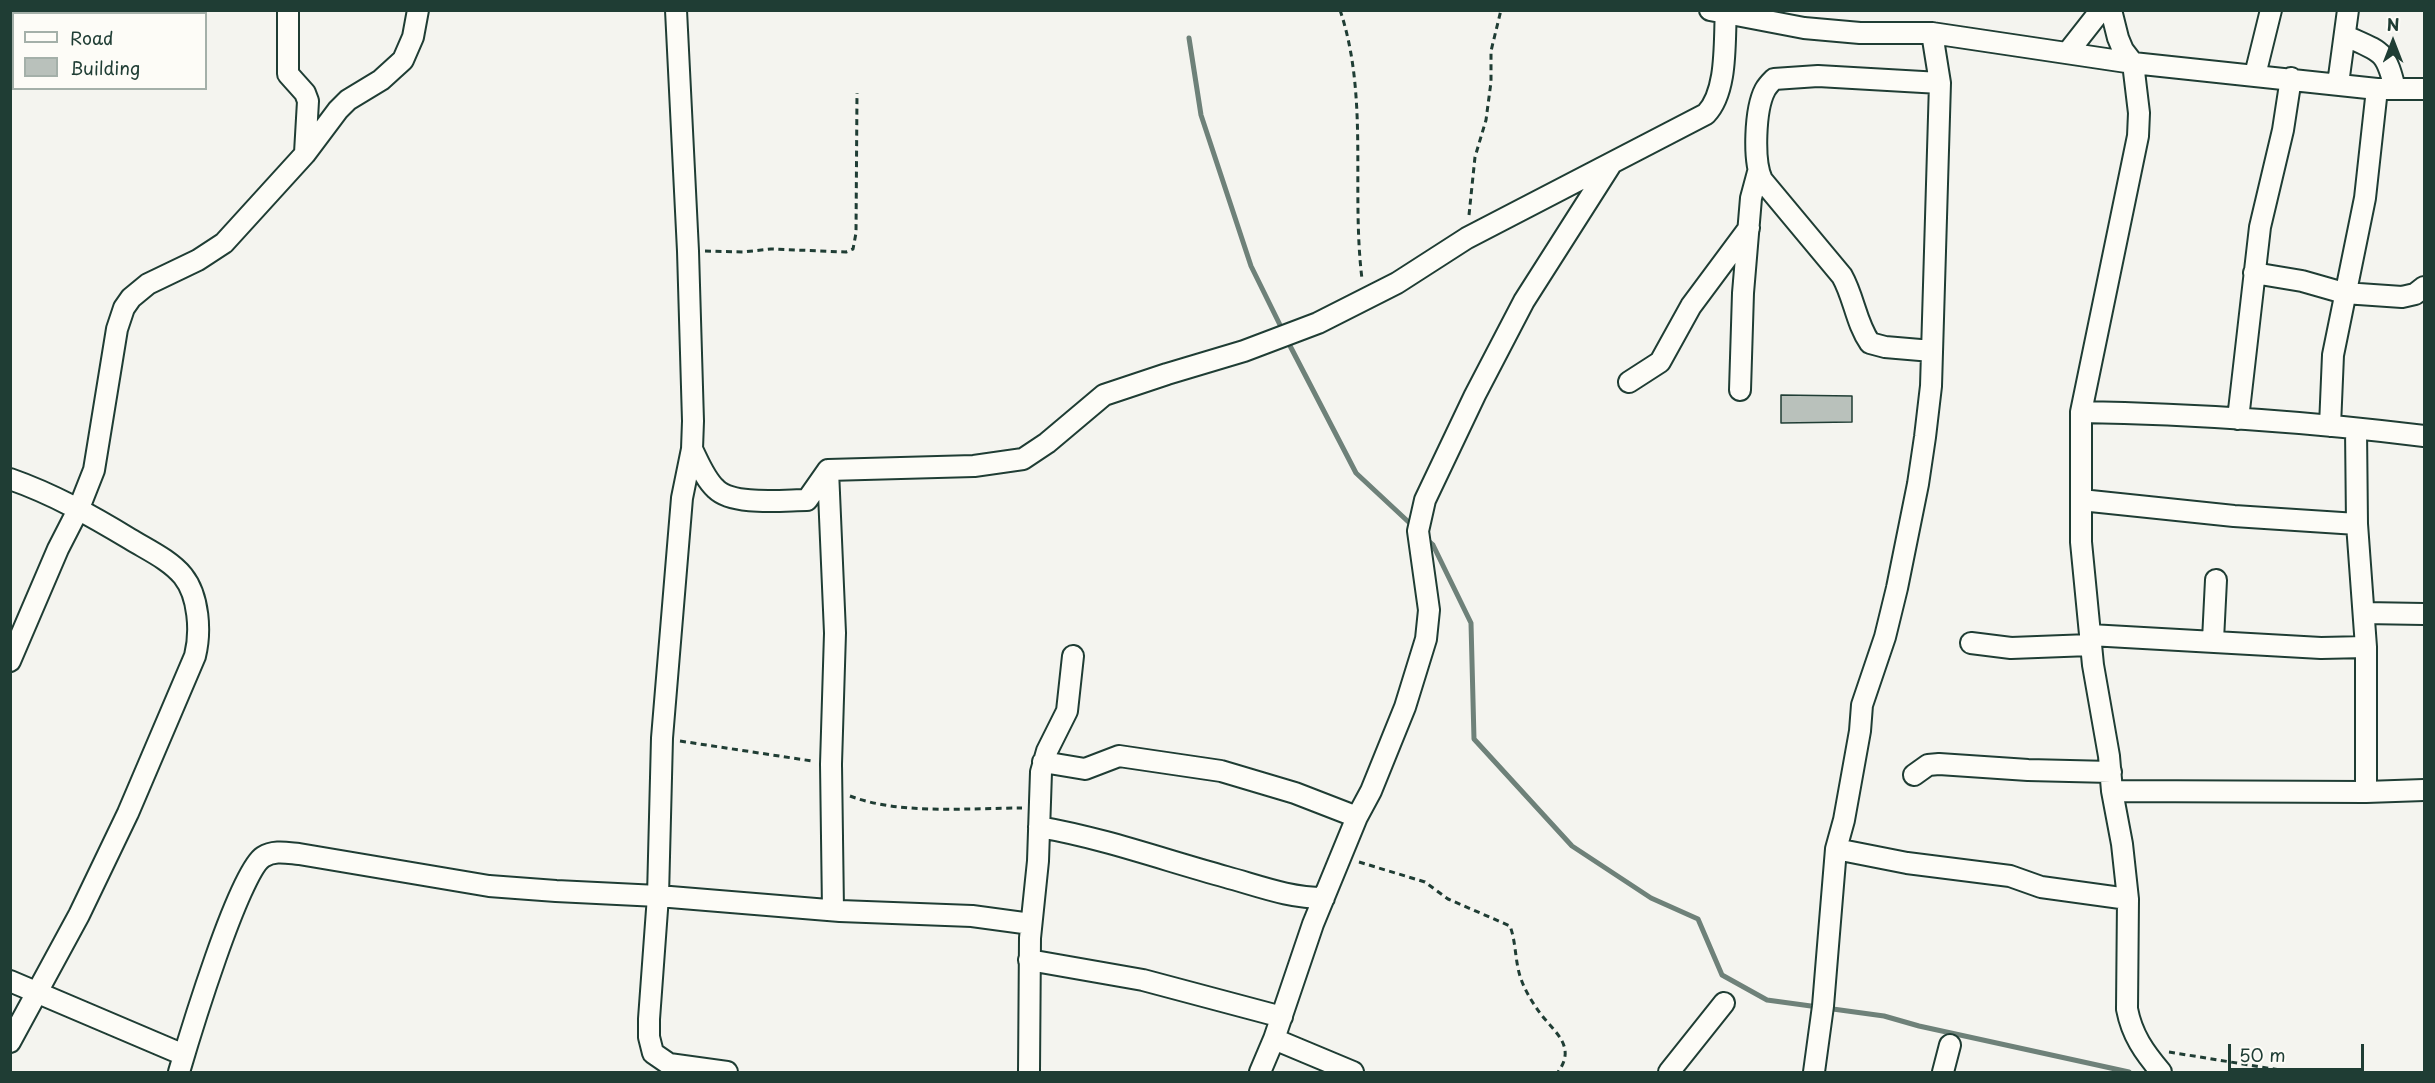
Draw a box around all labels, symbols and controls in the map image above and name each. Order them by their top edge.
legend [12,12,207,90]
north arrow [2363,12,2423,72]
text: N [2387,12,2399,36]
text: Road [70,24,114,51]
text: Building [70,54,140,81]
scale bar [2231,1032,2368,1070]
text: 50 m [2239,1041,2286,1068]

